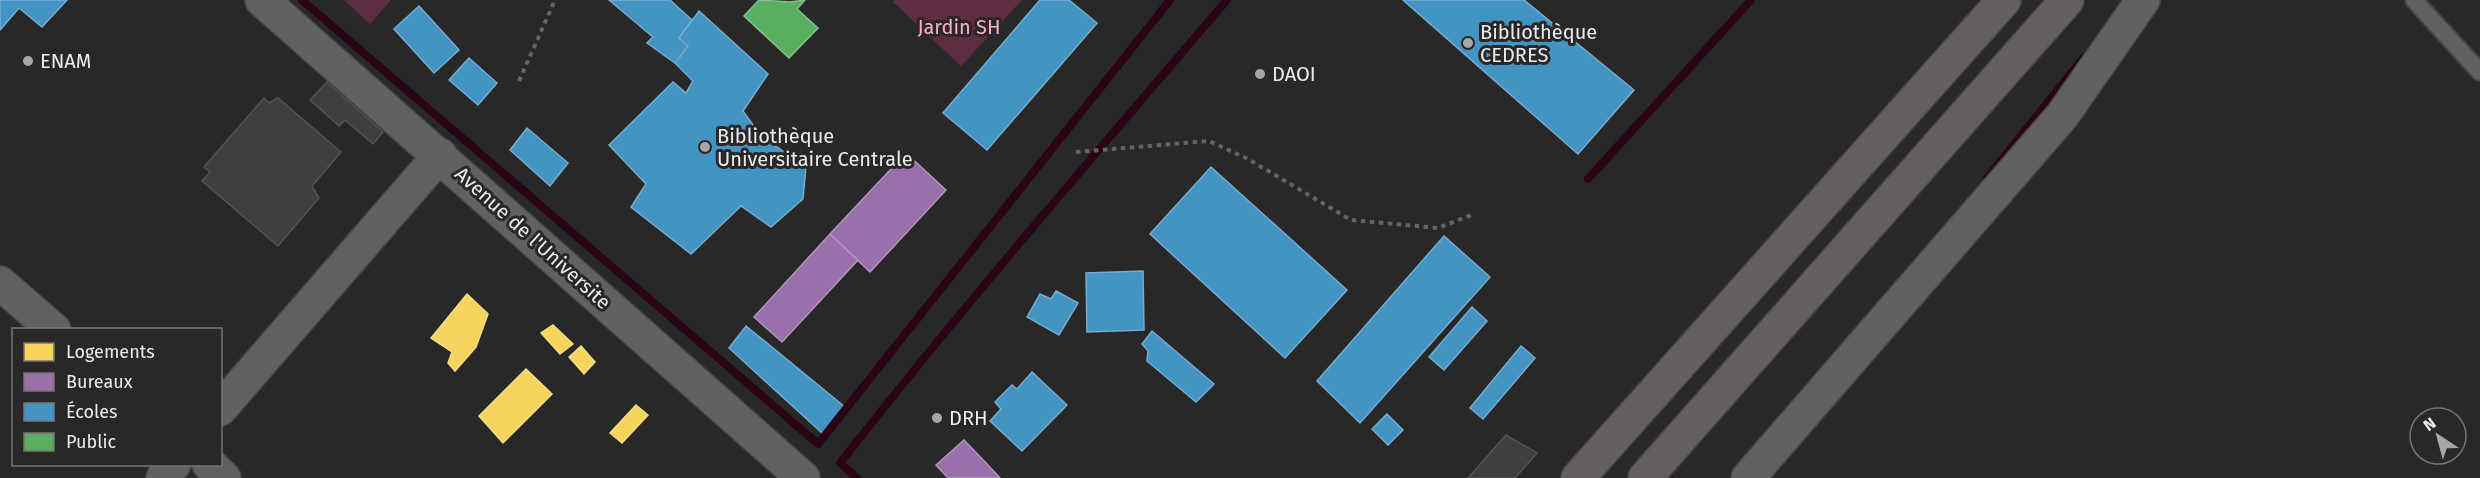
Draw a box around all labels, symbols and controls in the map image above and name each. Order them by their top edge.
park label: Jardin SH [917,15,1001,39]
place label: Bibliothèque CEDRES [1480,20,1597,67]
marker: Bibliothèque CEDRES [1461,36,1475,50]
place label: ENAM [40,49,91,73]
marker: ENAM [21,54,35,68]
place label: DAOI [1272,62,1316,86]
marker: DAOI [1253,67,1267,81]
place label: Bibliothèque Universitaire Centrale [717,124,913,171]
marker: Bibliothèque Universitaire Centrale [698,140,712,154]
street label: Avenue de l'Universite [450,162,616,314]
legend [12,328,222,466]
text: Logements [66,341,155,363]
text: Bureaux [66,371,133,393]
text: Écoles [66,400,117,423]
place label: DRH [949,406,988,430]
north arrow [2408,406,2468,466]
marker: DRH [930,411,944,425]
text: N [2420,413,2439,435]
text: Public [66,431,116,453]

